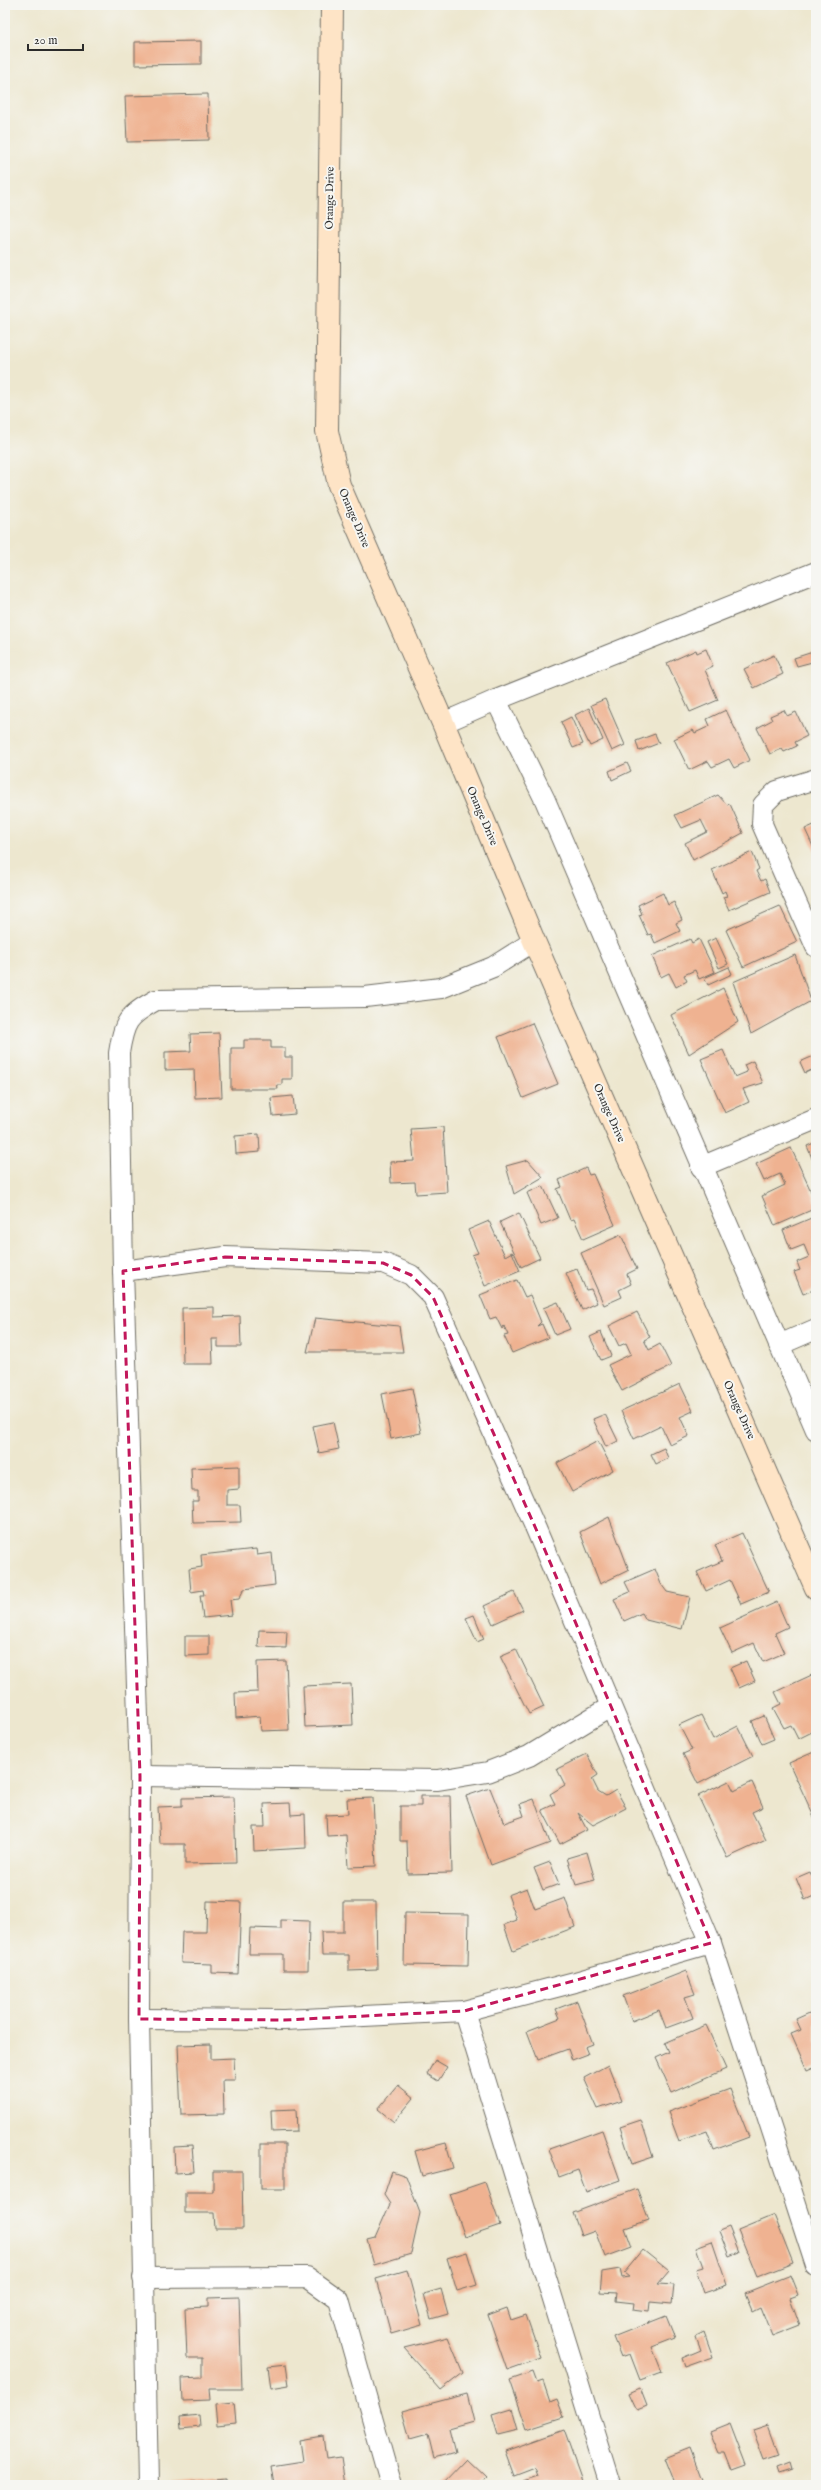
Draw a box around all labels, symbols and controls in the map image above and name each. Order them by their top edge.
scale bar [28,26,83,52]
text: 20 m [34,33,57,48]
street label: Orange Drive [322,166,338,230]
street label: Orange Drive [335,486,373,550]
street label: Orange Drive [463,784,501,848]
street label: Orange Drive [590,1081,628,1145]
street label: Orange Drive [720,1378,758,1442]

